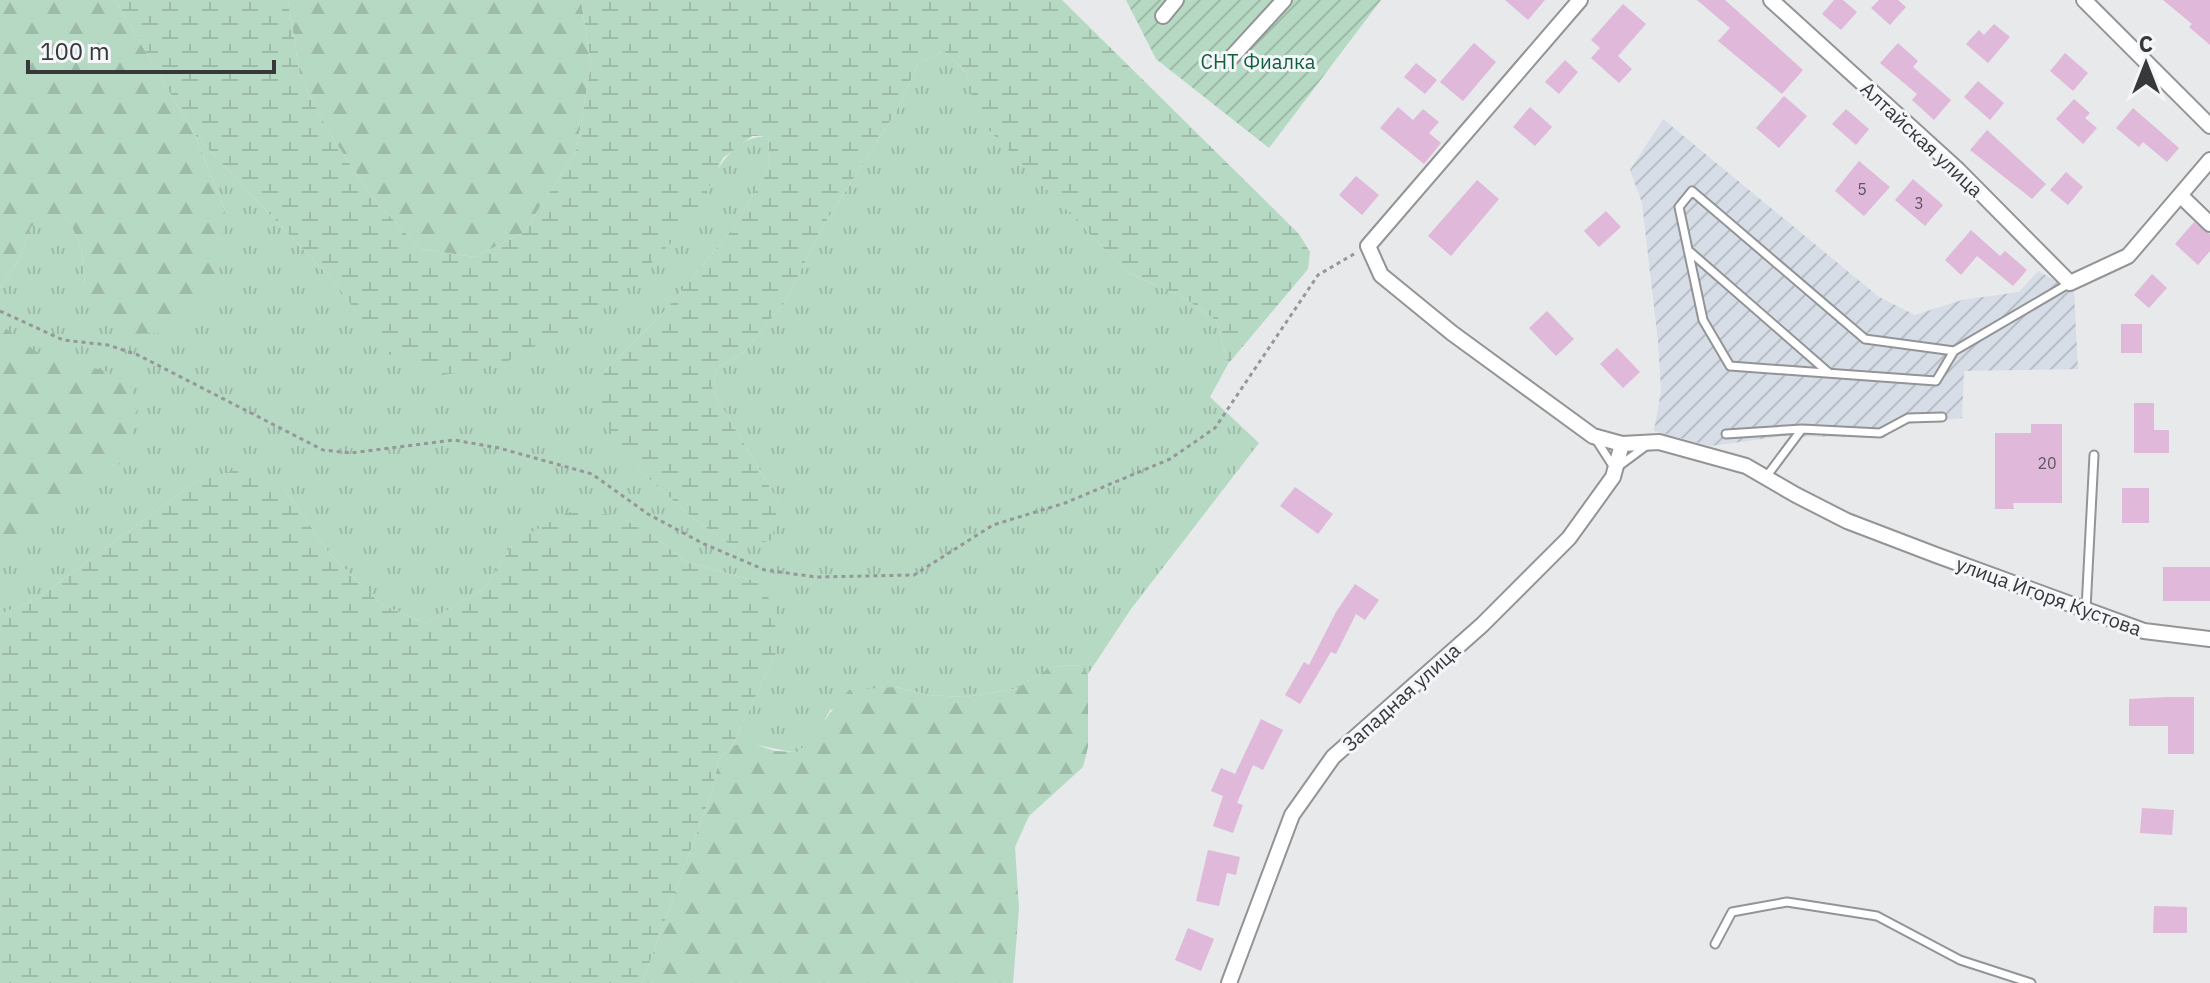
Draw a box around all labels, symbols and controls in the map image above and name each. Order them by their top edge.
scale bar [28,24,274,74]
north arrow [2106,24,2186,104]
text: С [2139,29,2153,58]
text: 100 m [40,35,110,67]
park label: СНТ Фиалка [1200,48,1316,75]
street label: Алтайская улица [1855,75,1989,203]
house number: 5 [1857,179,1867,199]
house number: 3 [1914,193,1924,213]
house number: 20 [2037,453,2057,473]
street label: улица Игоря Кустова [1953,550,2146,642]
street label: Западная улица [1336,636,1466,757]

